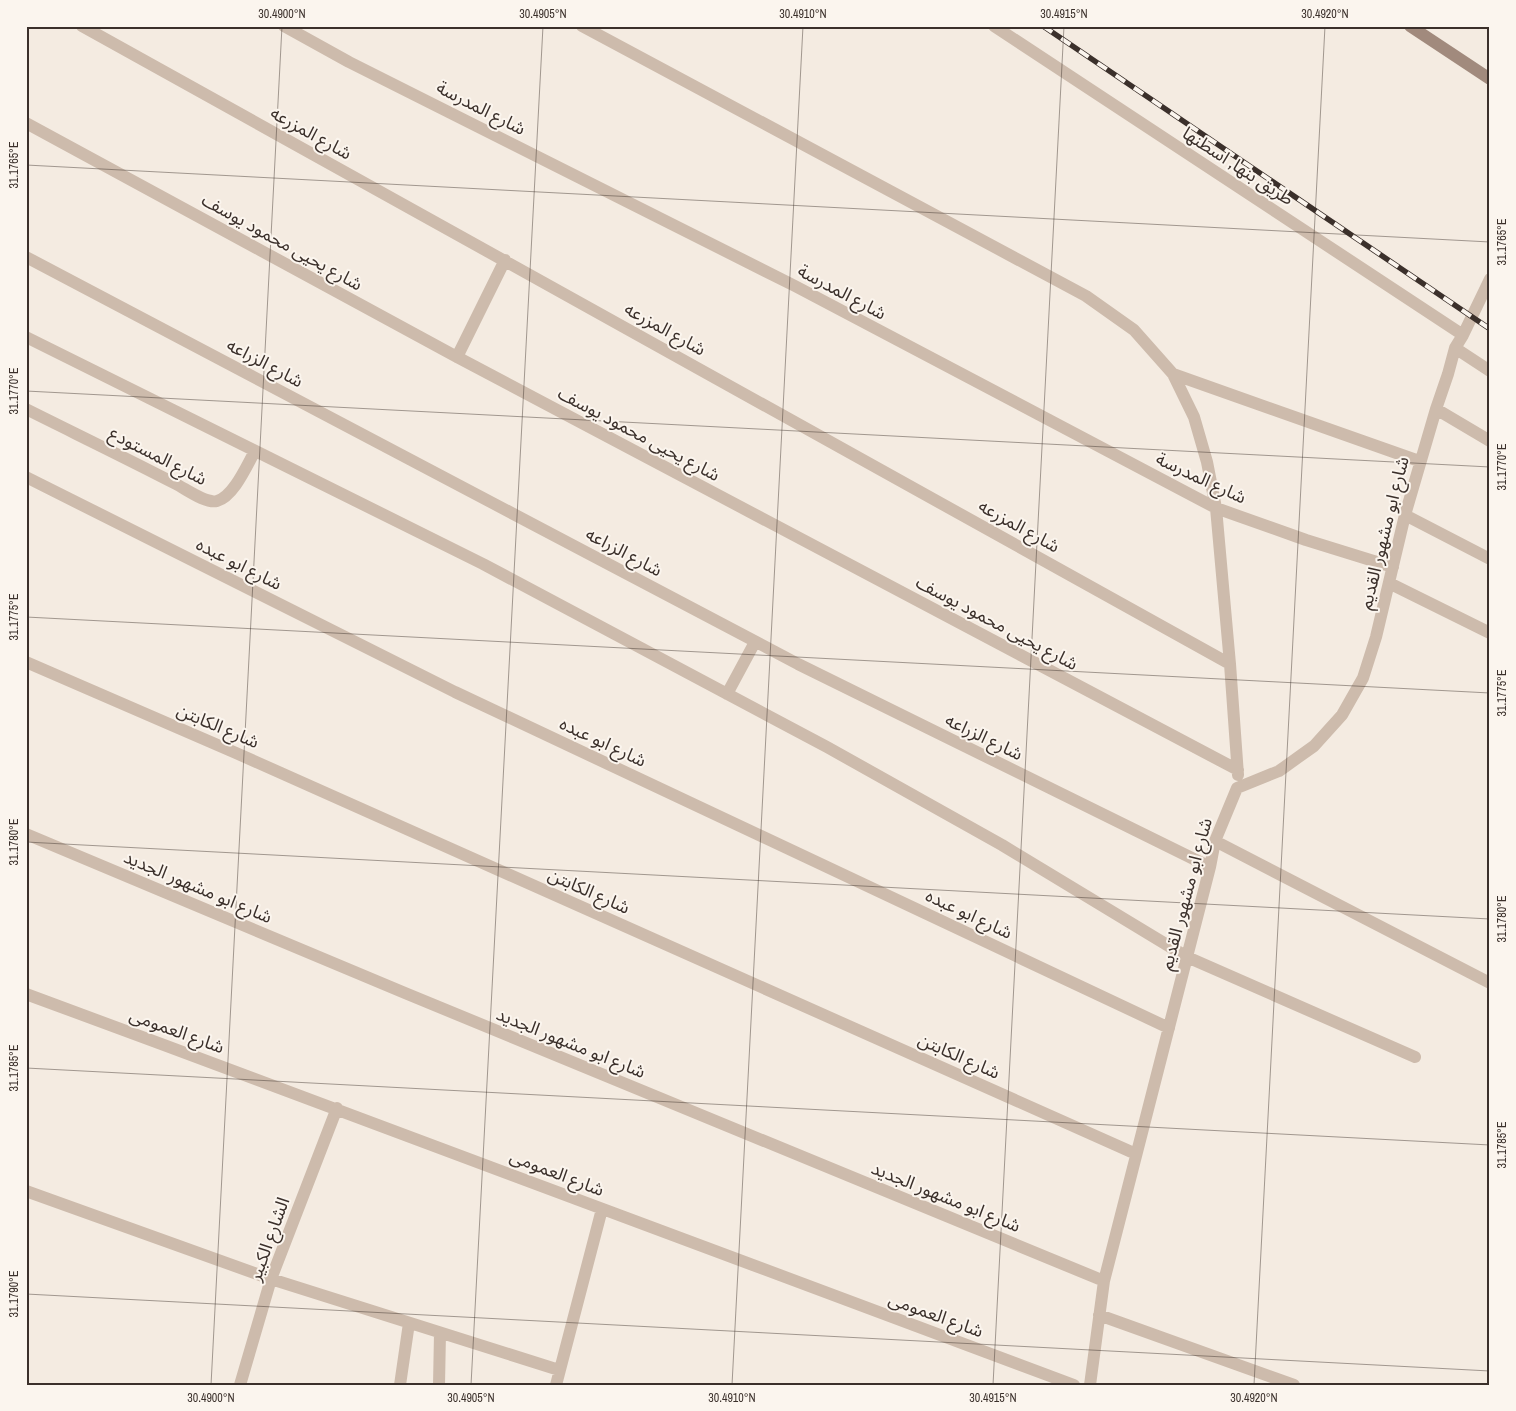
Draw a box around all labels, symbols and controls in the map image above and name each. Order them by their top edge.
text: 30.4900°N [258,6,306,22]
text: 30.4905°N [519,6,567,22]
text: 30.4910°N [779,6,827,22]
text: 30.4915°N [1040,6,1088,22]
text: 30.4920°N [1301,6,1349,22]
street label: شارع المدرسة [431,74,530,143]
street label: شارع المزرعه [265,100,357,167]
street label: طريق بنها, اسطنها [1178,120,1299,211]
text: 31.1765°E [6,142,22,188]
street label: شارع يحيى محمود يوسف [196,187,367,298]
text: 31.1765°E [1494,219,1510,265]
street label: شارع المدرسة [793,258,891,327]
street label: شارع المزرعه [619,296,711,363]
street label: شارع الزراعه [222,332,308,395]
text: 31.1770°E [6,368,22,414]
street label: شارع يحيى محمود يوسف [553,380,725,489]
street label: شارع المستودع [104,420,211,493]
text: 31.1770°E [1494,444,1510,490]
street label: شارع المدرسة [1151,446,1250,511]
street label: شارع ابو مشهور القديم [1352,454,1417,613]
street label: شارع المزرعه [973,493,1065,560]
street label: شارع الزراعه [581,521,667,584]
street label: شارع ابو عبده [191,531,286,598]
street label: شارع يحيى محمود يوسف [911,569,1083,678]
text: 31.1775°E [6,594,22,640]
text: 31.1775°E [1494,670,1510,716]
street label: شارع الكابتن [172,697,263,756]
street label: شارع الزراعه [940,707,1027,768]
street label: شارع ابو عبده [555,711,651,774]
street label: شارع ابو مشهور القديم [1153,815,1220,973]
text: 31.1780°E [6,819,22,865]
street label: شارع ابو مشهور الجديد [119,844,276,931]
street label: شارع الكابتن [543,861,634,922]
street label: شارع ابو عبده [921,883,1017,946]
text: 31.1780°E [1494,896,1510,942]
street label: شارع ابو مشهور الجديد [492,1001,650,1086]
street label: شارع العمومى [126,1002,228,1061]
street label: شارع الكابتن [913,1026,1004,1087]
text: 31.1785°E [6,1045,22,1091]
text: 31.1785°E [1494,1122,1510,1168]
street label: شارع العمومى [506,1143,608,1204]
street label: شارع ابو مشهور الجديد [867,1155,1025,1240]
street label: الشارع الكبير [241,1193,297,1286]
text: 31.1790°E [6,1271,22,1317]
street label: شارع العمومى [885,1286,987,1345]
text: 30.4900°N [187,1390,235,1406]
text: 30.4905°N [447,1390,495,1406]
text: 30.4910°N [708,1390,756,1406]
text: 30.4915°N [969,1390,1017,1406]
text: 30.4920°N [1230,1390,1278,1406]

